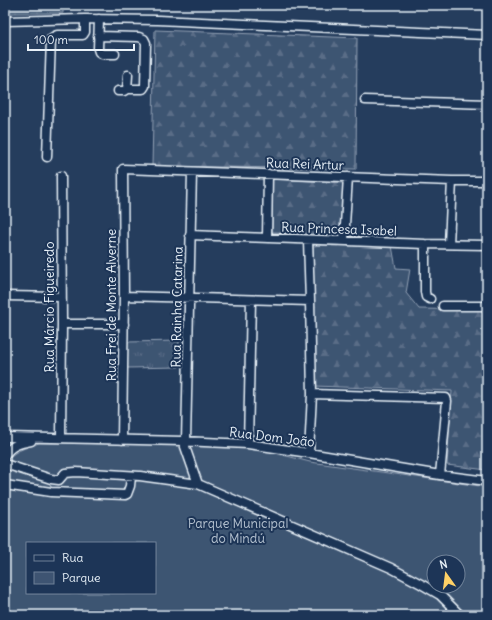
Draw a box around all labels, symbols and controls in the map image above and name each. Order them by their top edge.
scale bar [28,26,134,52]
text: 100 m [34,32,68,47]
street label: Rua Rei Artur [266,154,345,174]
street label: Rua Princesa Isabel [281,218,397,240]
street label: Rua Frei de Monte Alverne [103,229,120,381]
street label: Rua Márcio Figueiredo [41,241,58,373]
street label: Rua Rainha Catarina [167,246,187,368]
street label: Rua Dom João [228,423,316,451]
park label: Parque Municipal do Mindú [188,515,288,547]
legend [26,542,156,594]
text: Rua [62,550,84,565]
north arrow [426,554,466,594]
text: N [438,557,449,572]
text: Parque [62,570,101,585]

